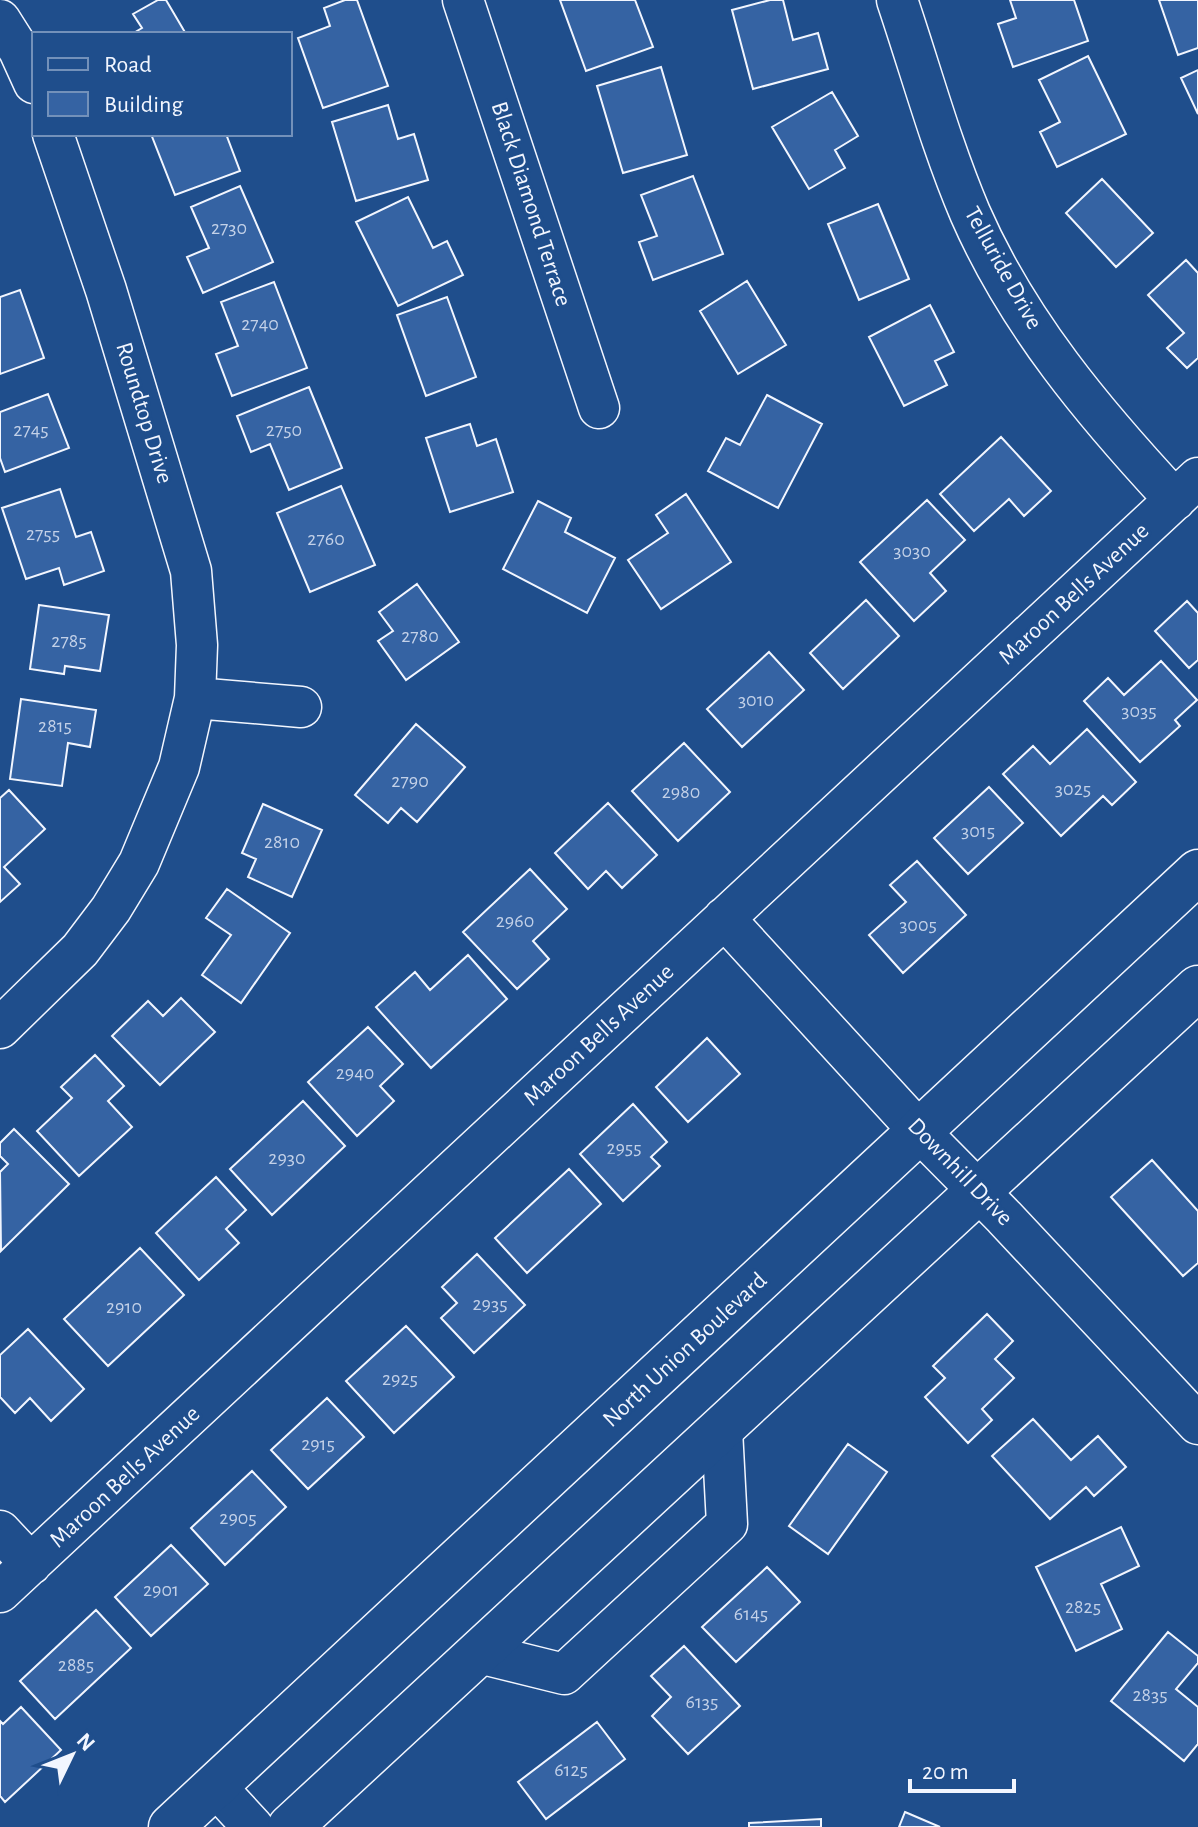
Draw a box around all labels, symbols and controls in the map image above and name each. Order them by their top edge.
legend [32,32,292,136]
text: Road [104,53,152,77]
text: Building [104,93,183,117]
street label: Black Diamond Terrace [487,99,575,309]
street label: Telluride Drive [960,203,1046,333]
house number: 2730 [211,218,247,238]
house number: 2740 [241,314,279,334]
street label: Roundtop Drive [111,340,177,486]
house number: 2745 [13,420,49,440]
house number: 2750 [266,420,302,440]
street label: Maroon Bells Avenue [994,519,1154,669]
house number: 2755 [26,524,60,544]
house number: 2760 [307,529,345,549]
house number: 3030 [893,541,931,561]
house number: 2780 [401,626,439,646]
house number: 2785 [51,631,87,651]
house number: 3010 [738,690,774,710]
house number: 3035 [1121,701,1157,721]
house number: 2815 [38,716,72,736]
house number: 2790 [391,771,429,791]
house number: 3025 [1055,779,1091,799]
house number: 2980 [662,782,700,802]
house number: 3015 [961,821,995,841]
house number: 2810 [264,832,300,852]
house number: 2960 [496,911,534,931]
house number: 3005 [899,915,937,935]
street label: Maroon Bells Avenue [519,960,679,1110]
house number: 2940 [336,1063,374,1083]
street label: Downhill Drive [903,1113,1017,1231]
house number: 2955 [606,1138,642,1158]
house number: 2930 [268,1148,306,1168]
street label: North Union Boulevard [598,1268,772,1432]
house number: 2935 [472,1294,508,1314]
house number: 2910 [106,1297,142,1317]
house number: 2925 [382,1369,418,1389]
street label: Maroon Bells Avenue [45,1402,205,1552]
house number: 2915 [301,1434,335,1454]
house number: 2905 [219,1508,257,1528]
house number: 2901 [143,1580,179,1600]
house number: 2825 [1065,1597,1101,1617]
house number: 6145 [734,1604,768,1624]
house number: 2885 [58,1655,94,1675]
house number: 2835 [1132,1685,1168,1705]
house number: 6135 [686,1692,718,1712]
north arrow [32,1715,112,1795]
text: N [73,1729,99,1755]
scale bar [910,1743,1014,1793]
house number: 6125 [554,1760,588,1780]
text: 20 m [922,1760,969,1784]

